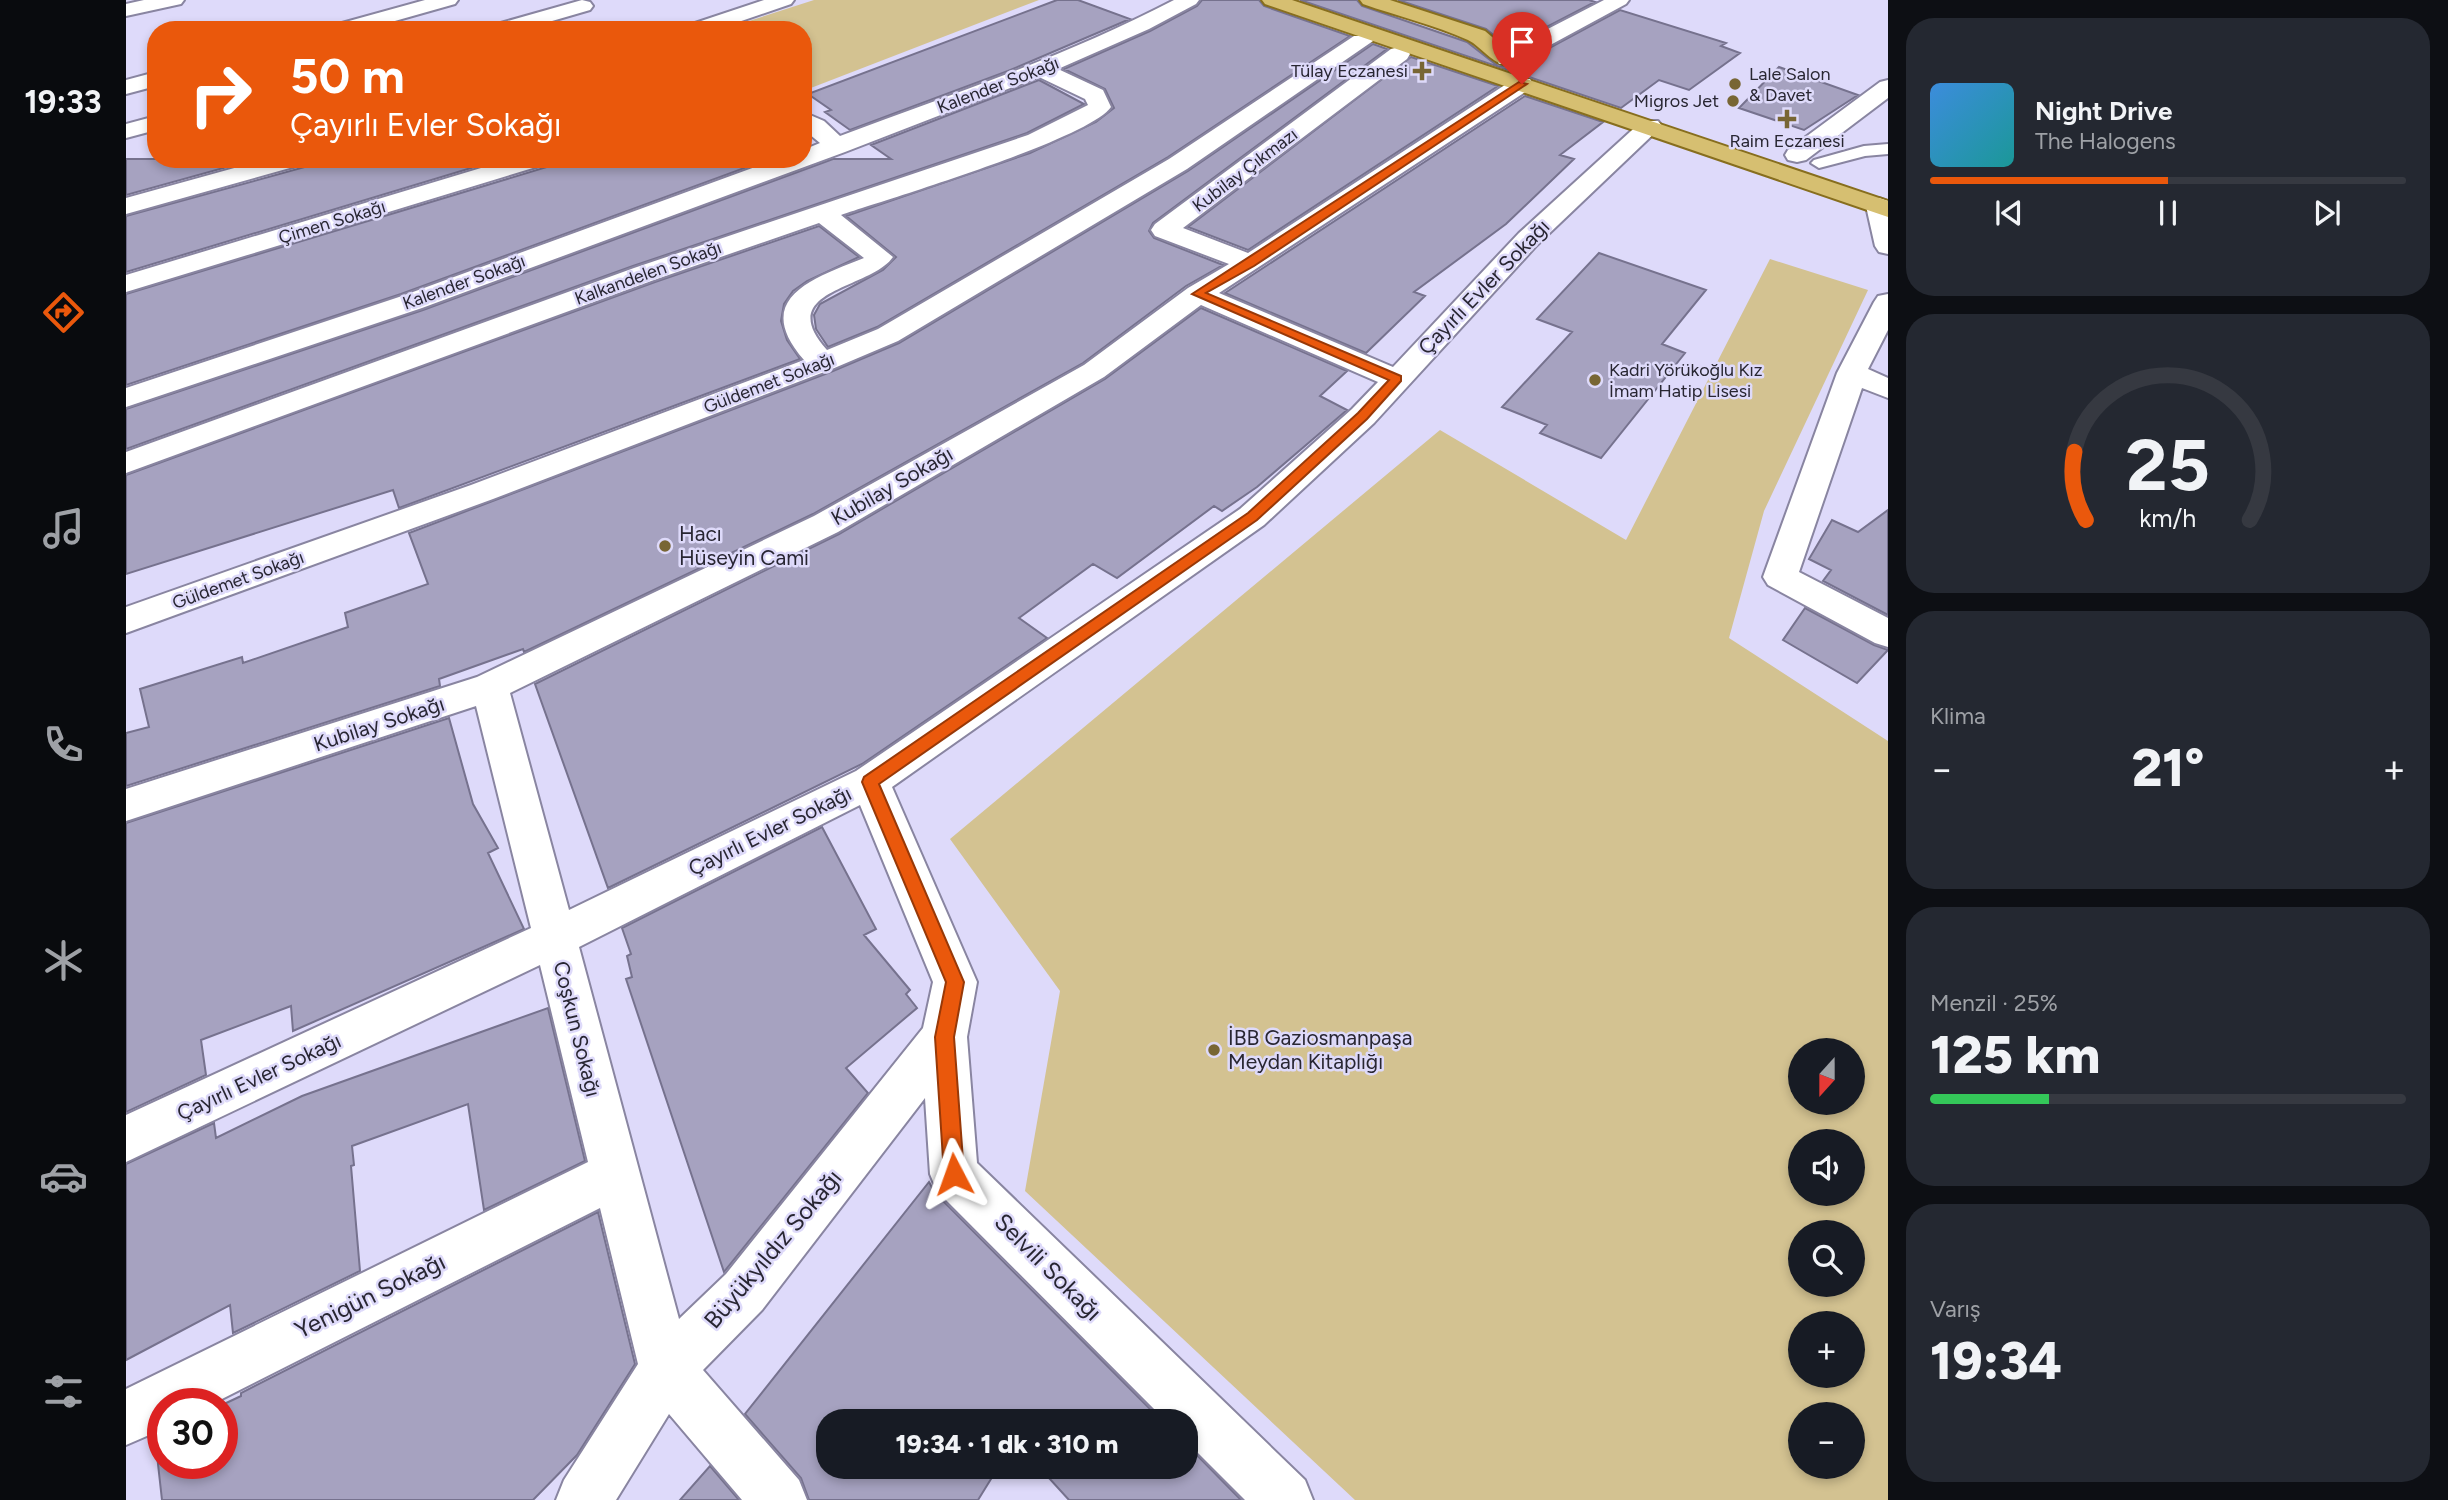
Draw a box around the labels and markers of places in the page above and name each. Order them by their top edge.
pin [1492,12.0,1552,84]
place label: Tülay Eczanesi [1291,60,1408,82]
marker: Tülay Eczanesi [1414,63,1430,79]
place label: Lale Salon & Davet [1749,63,1830,106]
marker: Lale Salon & Davet [1727,76,1743,92]
place label: Migros Jet [1634,90,1719,112]
marker: Migros Jet [1725,93,1741,109]
marker: Raim Eczanesi [1779,111,1795,127]
place label: Raim Eczanesi [1729,130,1845,152]
place label: Kadri Yörükoğlu Kız İmam Hatip Lisesi [1609,359,1763,402]
marker: Kadri Yörükoğlu Kız İmam Hatip Lisesi [1587,372,1603,388]
place label: Hacı Hüseyin Cami [679,521,809,570]
marker: Hacı Hüseyin Cami [657,538,673,554]
place label: İBB Gaziosmanpaşa Meydan Kitaplığı [1228,1025,1412,1074]
marker: İBB Gaziosmanpaşa Meydan Kitaplığı [1206,1042,1222,1058]

